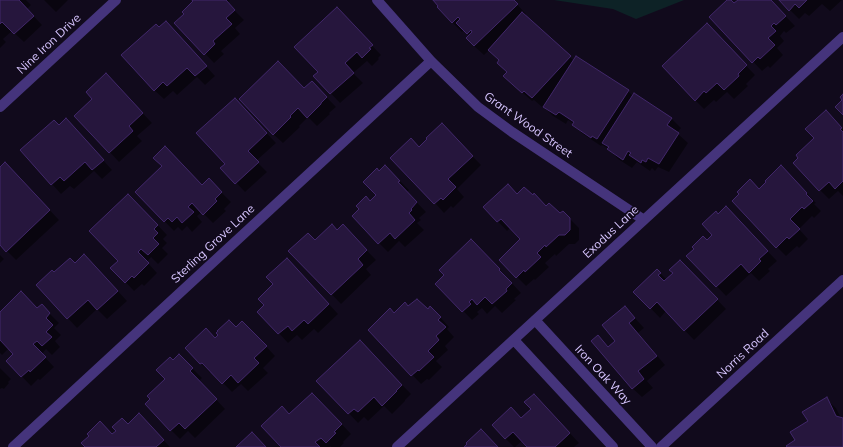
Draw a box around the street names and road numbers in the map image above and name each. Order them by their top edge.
street label: Nine Iron Drive [14,11,84,77]
street label: Grant Wood Street [481,89,575,161]
street label: Sterling Grove Lane [168,202,258,286]
street label: Exodus Lane [580,203,642,261]
street label: Norris Road [714,326,772,382]
street label: Iron Oak Way [572,342,634,408]

